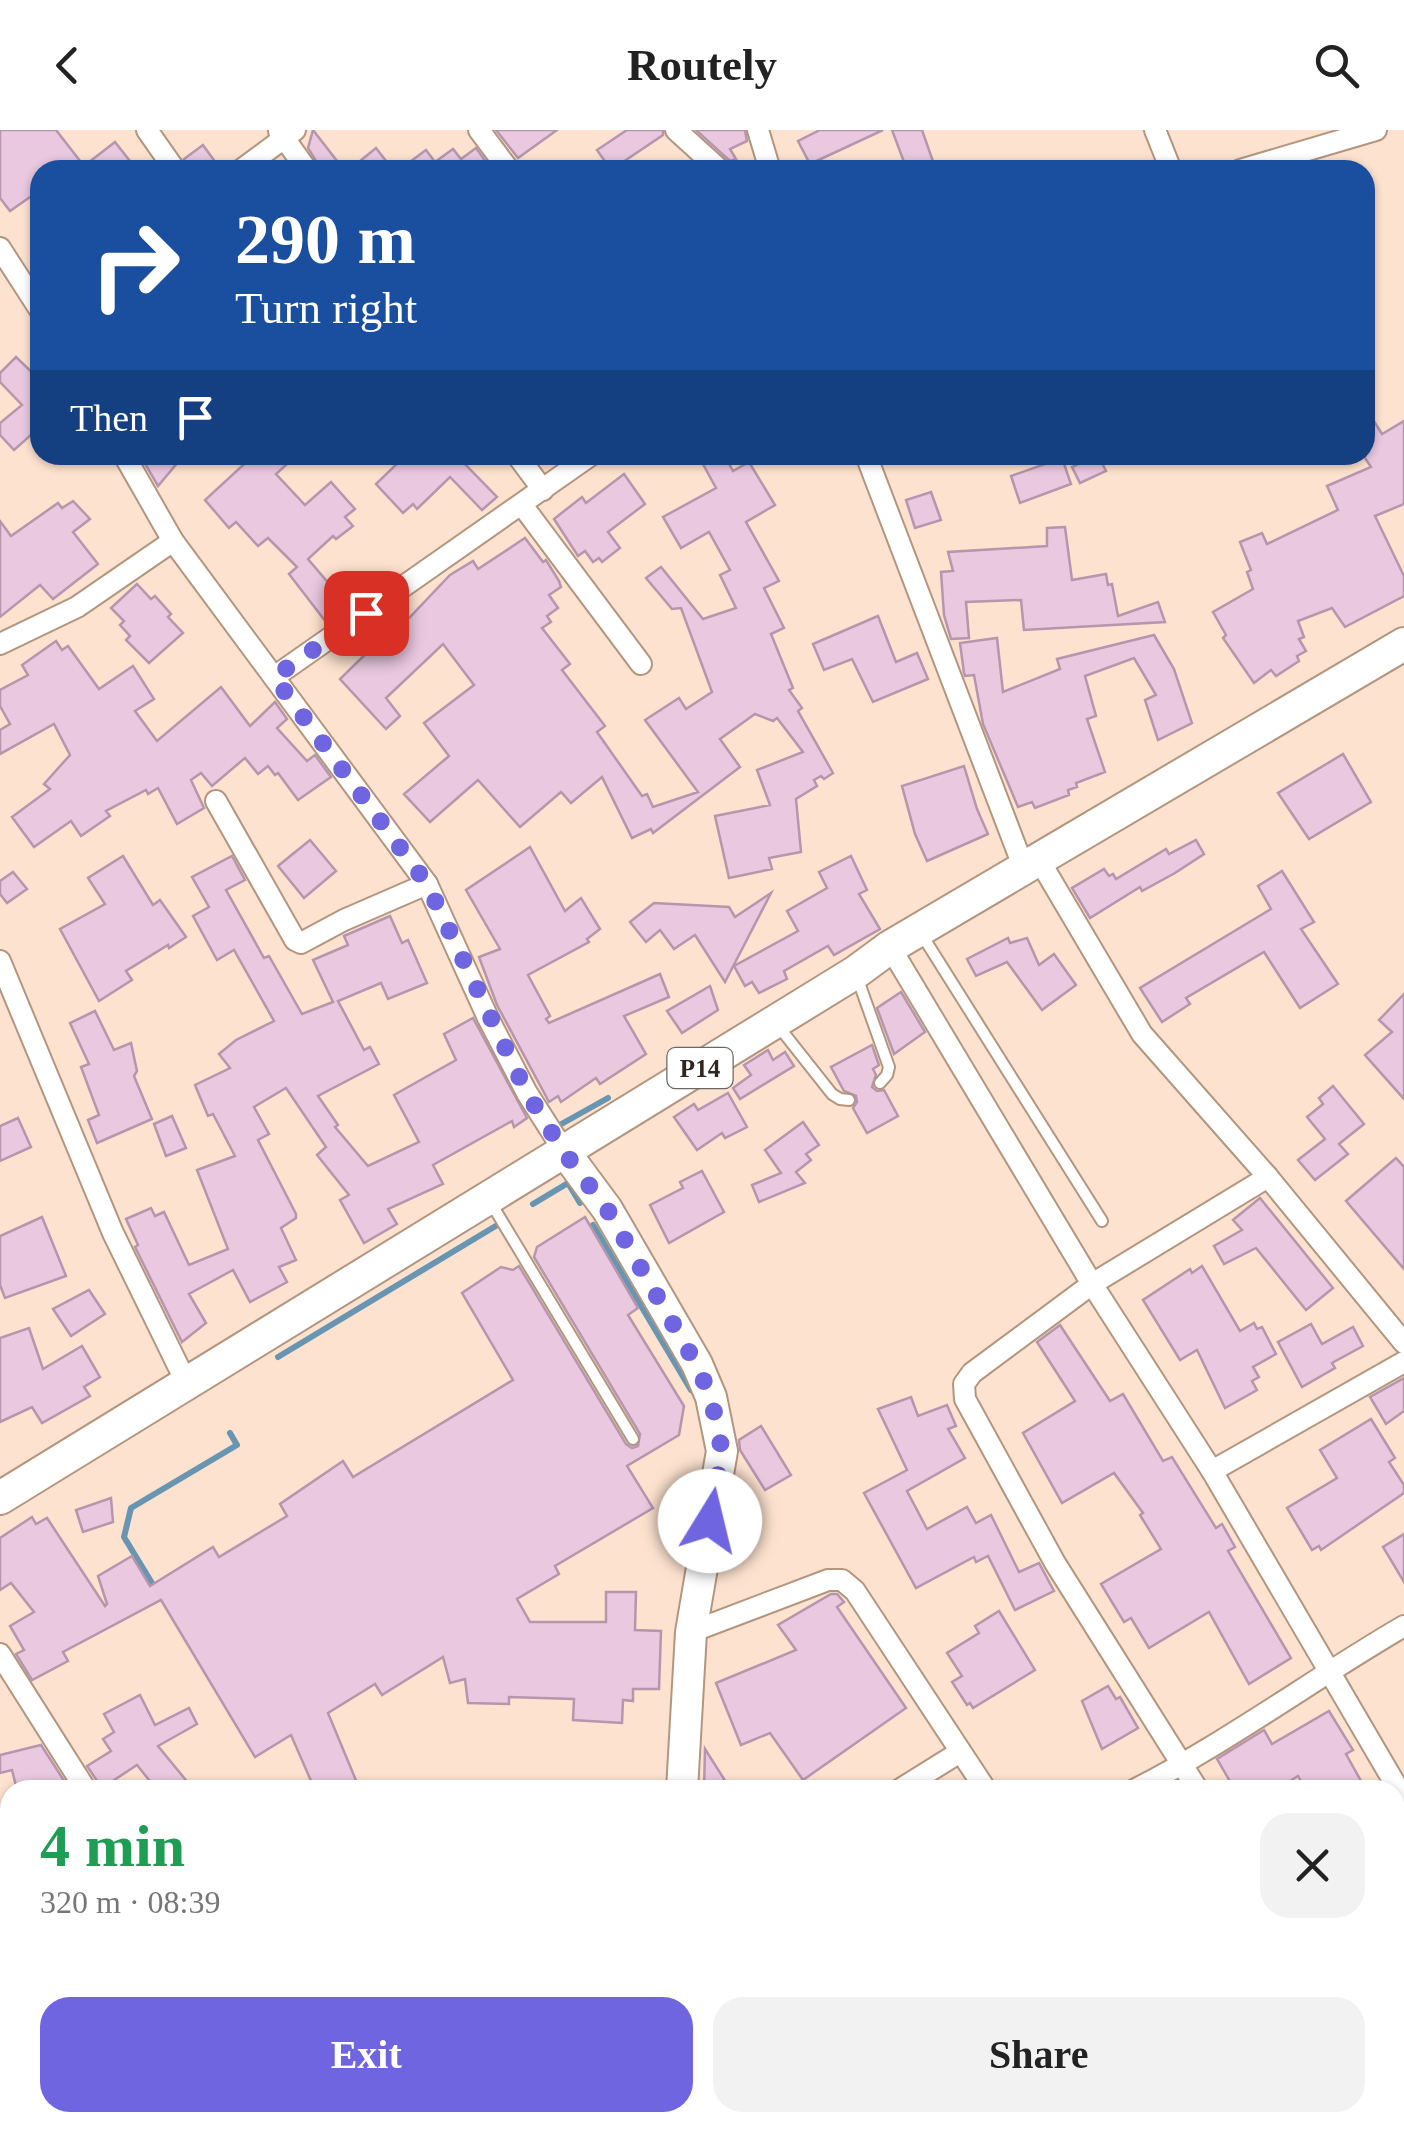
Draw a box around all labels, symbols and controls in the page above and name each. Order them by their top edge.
icon: back [40,38,95,93]
icon: search [1309,38,1364,93]
text: Routely [627,40,777,90]
icon: right [70,200,200,330]
text: 290 m [235,201,416,278]
text: Turn right [235,283,417,333]
icon: arrive [168,390,223,445]
text: Then [70,397,148,439]
pin [324,571,409,656]
icon: arrive [339,586,394,641]
road number: P14 [668,1048,732,1088]
position arrow [658,1469,762,1573]
text: 4 min [40,1813,185,1879]
button: close [1260,1813,1365,1918]
text: 320 m · 08:39 [40,1884,220,1920]
button: Exit [40,1997,693,2112]
button: Share [713,1997,1365,2112]

